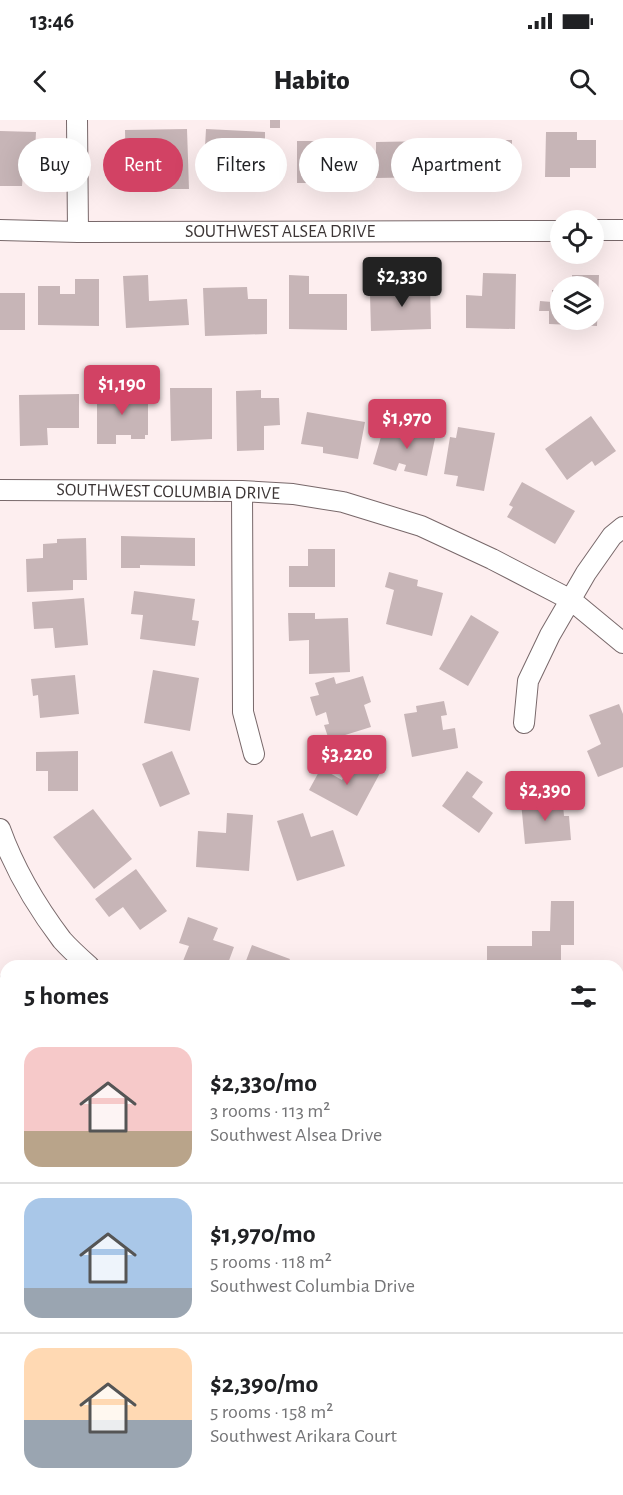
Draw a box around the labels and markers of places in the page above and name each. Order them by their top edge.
pin: $2,330 [353,257,451,308]
pin: $1,190 [73,365,171,416]
pin: $1,970 [358,399,456,450]
pin: $3,220 [298,735,396,786]
pin: $2,390 [496,771,594,822]

